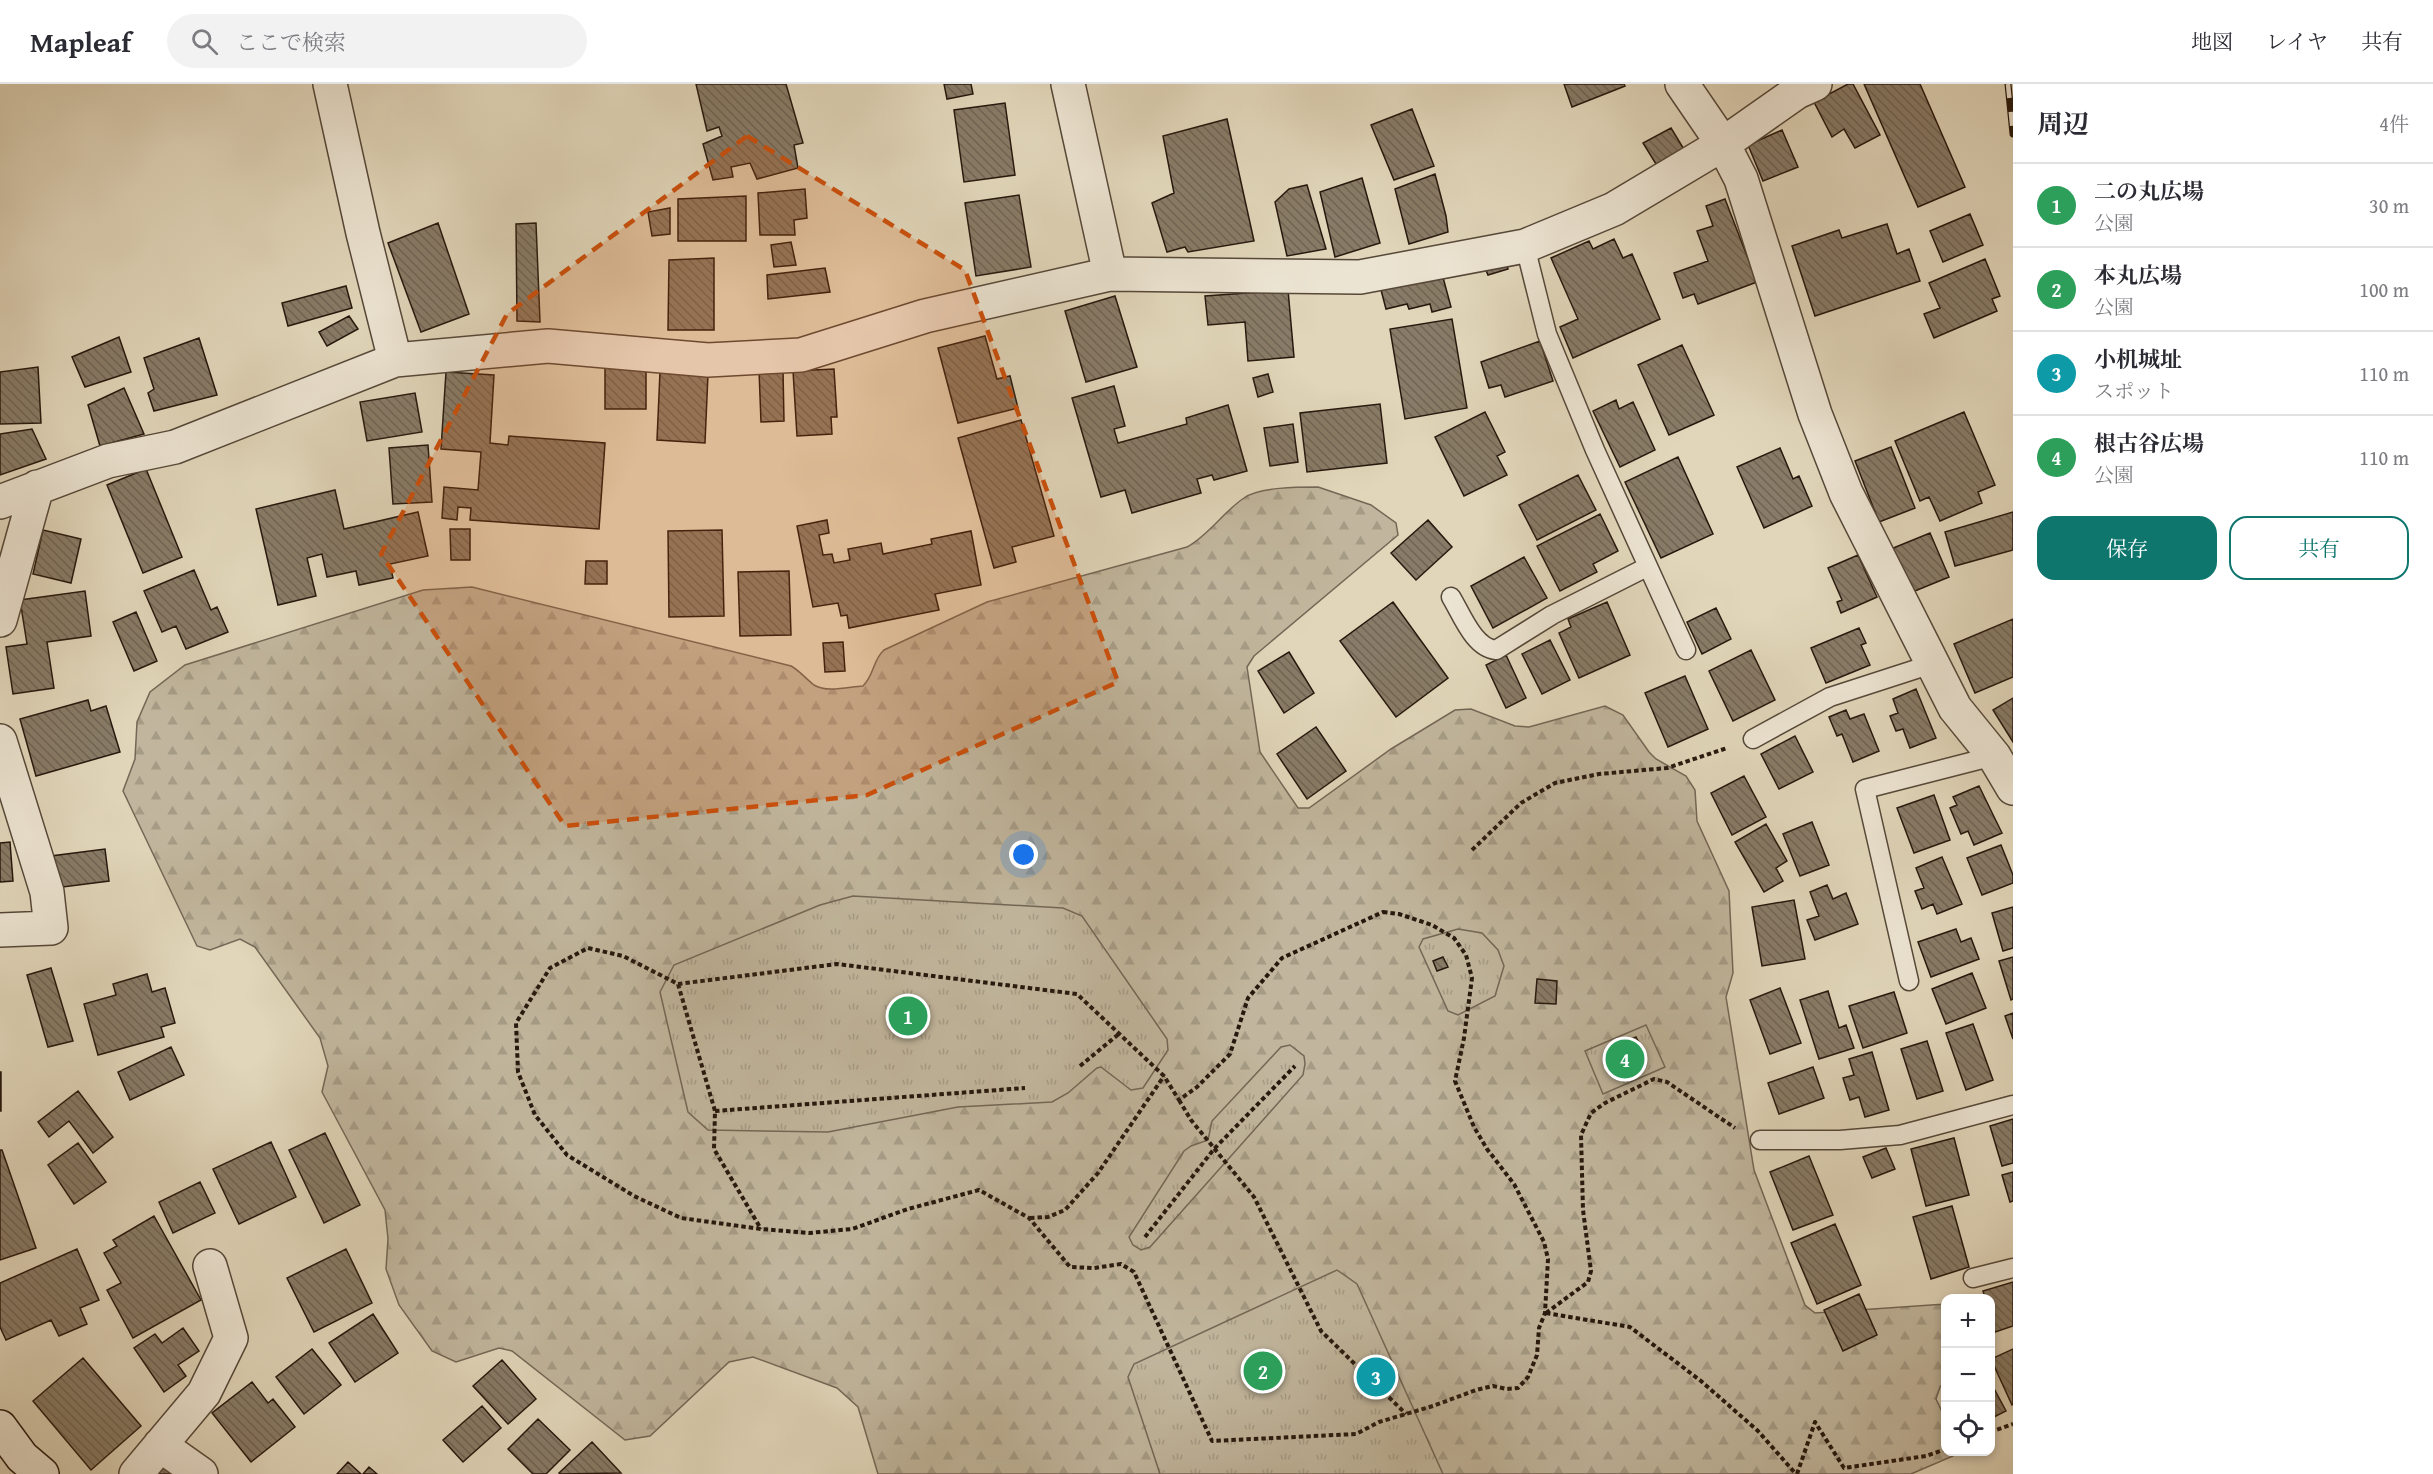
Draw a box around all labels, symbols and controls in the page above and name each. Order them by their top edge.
search box [167,14,587,68]
text: Mapleaf [30,21,131,62]
icon: search [188,25,221,58]
text: ここで検索 [236,26,346,58]
text: 地図 [2191,26,2233,57]
text: レイヤ [2266,26,2328,57]
text: 共有 [2361,26,2403,57]
text: 周辺 [2037,104,2089,143]
text: 4件 [2379,109,2409,138]
text: 二の丸広場 [2094,175,2204,207]
text: 1 [2051,191,2062,220]
text: 30 m [2369,191,2409,220]
text: 公園 [2094,208,2134,237]
text: 本丸広場 [2094,259,2182,291]
text: 2 [2051,275,2062,304]
text: 100 m [2359,275,2409,304]
text: 公園 [2094,292,2134,321]
text: 小机城址 [2094,343,2182,375]
text: 3 [2051,359,2062,388]
text: 110 m [2359,359,2409,388]
text: スポット [2094,376,2174,405]
text: 根古谷広場 [2094,427,2204,459]
text: 4 [2051,443,2062,472]
text: 110 m [2359,443,2409,472]
text: 公園 [2094,460,2134,489]
button: 保存 [2037,516,2217,580]
button: 共有 [2229,516,2409,580]
your location [1009,840,1038,869]
pin: 1 [888,994,928,1038]
pin: 4 [1606,1036,1644,1082]
map controls [1941,1294,1995,1456]
button: + [1941,1294,1995,1348]
pin: 2 [1244,1348,1282,1394]
button: − [1941,1348,1995,1402]
pin: 3 [1356,1354,1396,1400]
button: locate [1941,1402,1995,1456]

